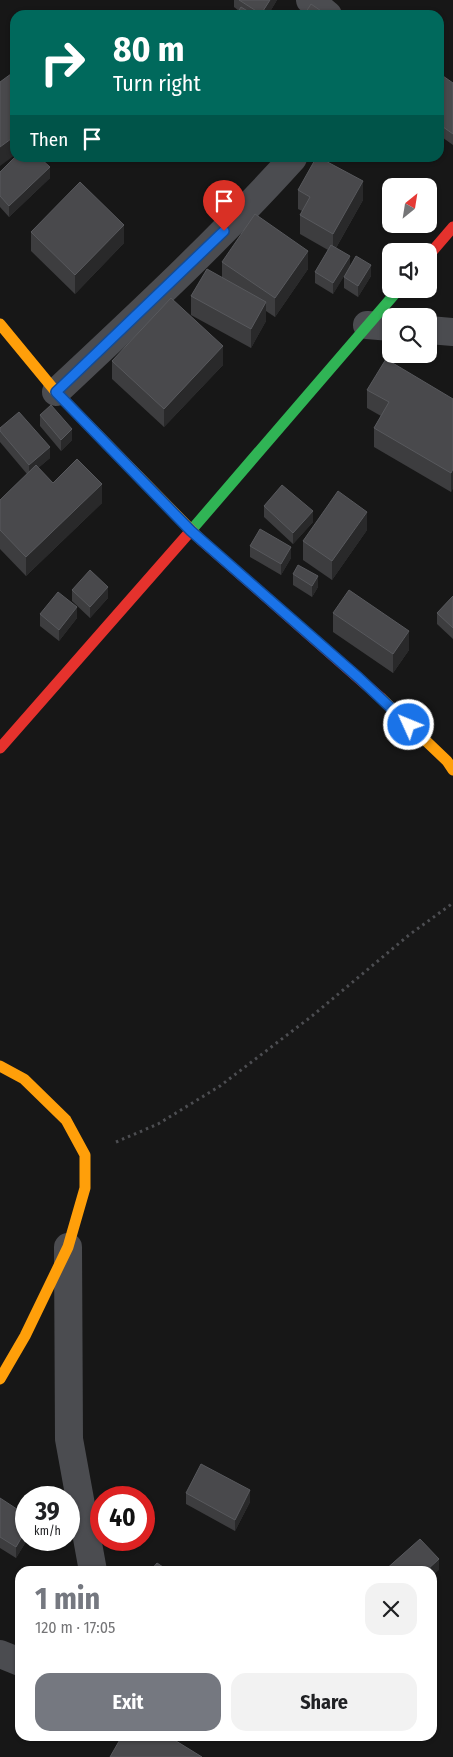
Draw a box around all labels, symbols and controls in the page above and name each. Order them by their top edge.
text: 80 m [113,28,185,70]
icon: right [30,30,95,95]
text: Turn right [113,70,201,97]
icon: arrive [78,125,106,153]
text: Then [30,128,68,151]
north arrow [382,178,438,232]
map controls [382,178,437,363]
pin [203,180,245,231]
icon: arrive [210,187,238,215]
button: sound [382,243,437,298]
button: search [382,308,437,363]
position arrow [382,698,434,750]
speed limit sign: 40 [90,1486,155,1551]
text: 39 [35,1497,60,1527]
text: km/h [34,1524,61,1538]
text: 1 min [35,1581,100,1617]
button: close [365,1583,417,1635]
text: 120 m · 17:05 [35,1618,115,1637]
button: Exit [35,1673,221,1731]
button: Share [231,1673,417,1731]

